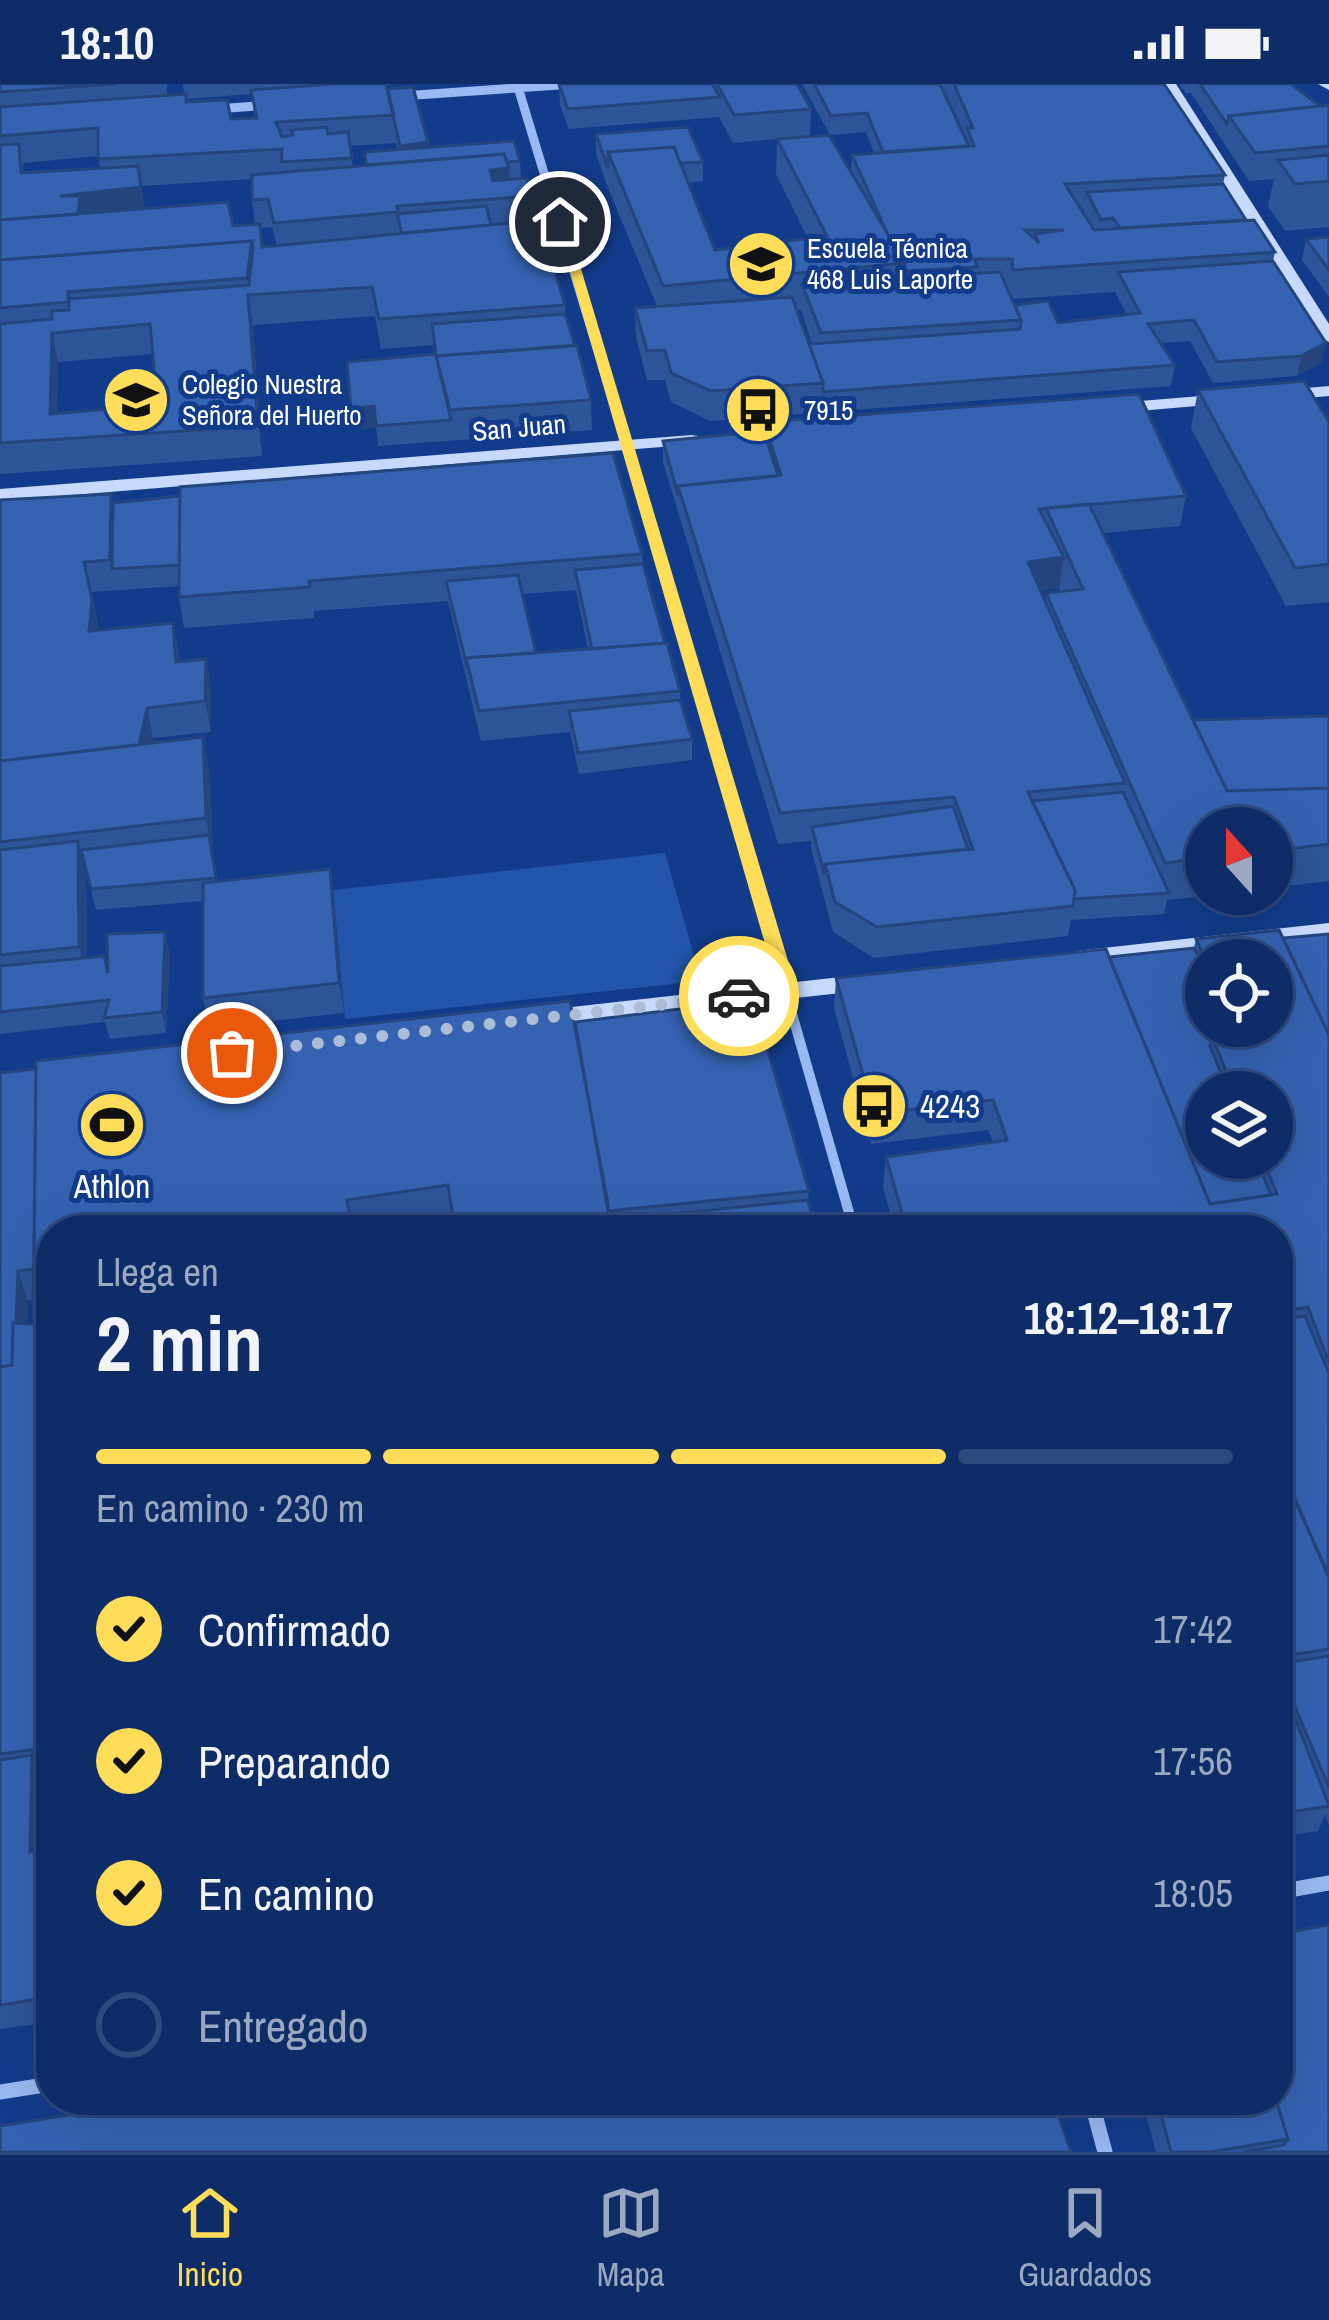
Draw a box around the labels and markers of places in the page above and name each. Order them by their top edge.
pin [509,171,611,273]
school or university icon: Escuela Técnica 468 Luis Laporte [726,229,796,299]
place label: Escuela Técnica 468 Luis Laporte [807,230,973,297]
school or university icon: Colegio Nuestra Señora del Huerto [101,365,171,435]
place label: Colegio Nuestra Señora del Huerto [182,366,362,433]
bus stop icon: 7915 [723,375,793,445]
place label: 7915 [804,392,853,428]
pin [181,1002,283,1104]
bus stop icon: 4243 [839,1071,909,1141]
place label: 4243 [920,1084,980,1128]
sports icon: Athlon [77,1090,147,1160]
place label: Athlon [73,1164,150,1208]

